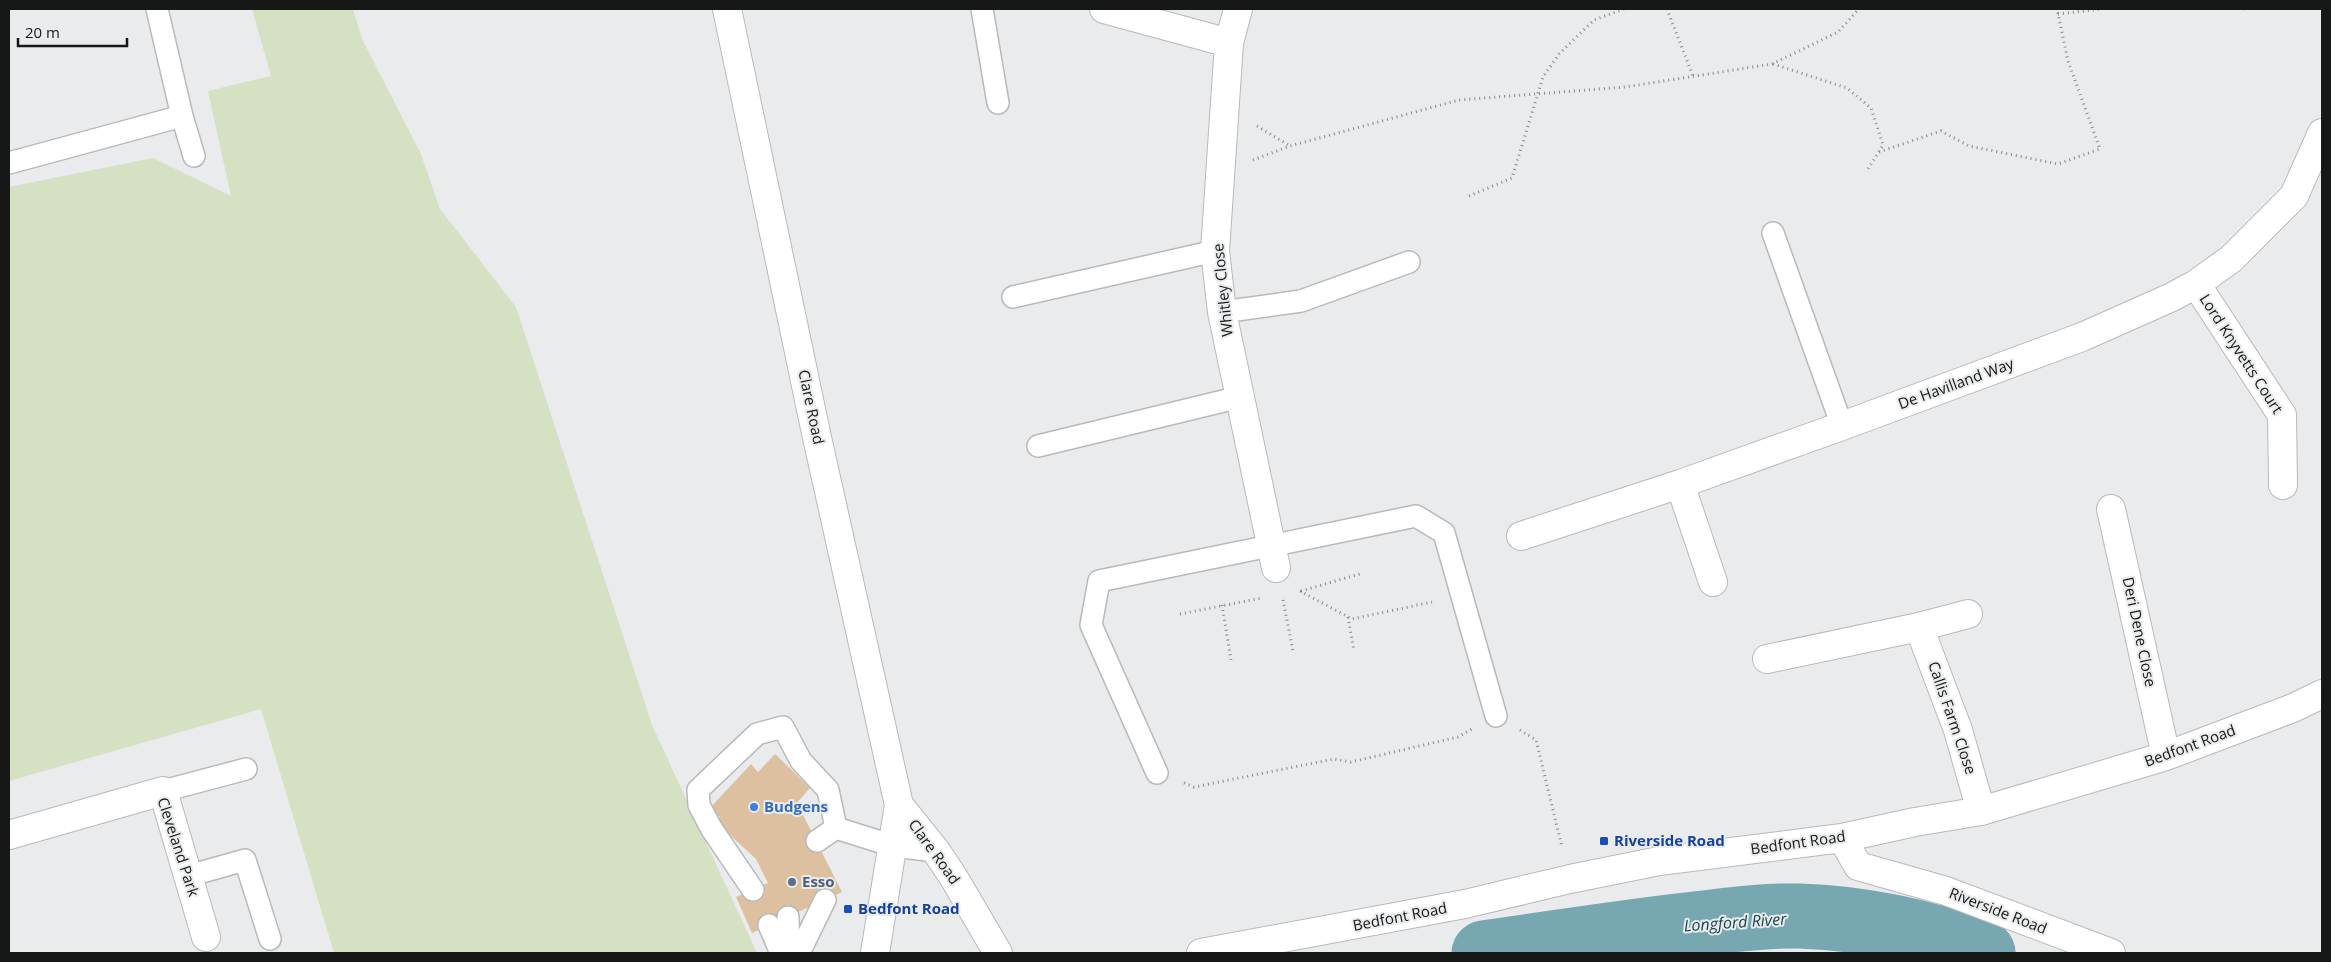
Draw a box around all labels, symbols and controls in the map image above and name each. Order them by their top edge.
scale bar [18,15,126,47]
text: 20 m [25,22,60,42]
street label: Whitley Close [1207,242,1237,338]
street label: Lord Knyvetts Court [2196,290,2288,417]
street label: De Havilland Way [1895,353,2017,413]
street label: Clare Road [794,368,830,446]
street label: Deri Dene Close [2119,575,2161,689]
street label: Callis Farm Close [1924,659,1982,777]
street label: Bedfont Road [2141,719,2238,771]
street label: Cleveland Park [153,794,204,899]
place label: Budgens [764,796,828,816]
marker: Budgens [748,801,760,813]
street label: Clare Road [904,815,965,888]
street label: Bedfont Road [1749,825,1847,859]
place label: Riverside Road [1614,830,1725,850]
marker: Riverside Road [1598,835,1610,847]
place label: Esso [802,871,835,891]
marker: Esso [786,876,798,888]
street label: Riverside Road [1947,882,2050,938]
street label: Bedfont Road [1351,897,1449,935]
place label: Bedfont Road [858,898,960,918]
marker: Bedfont Road [842,903,854,915]
water label: Longford River [1683,907,1788,937]

